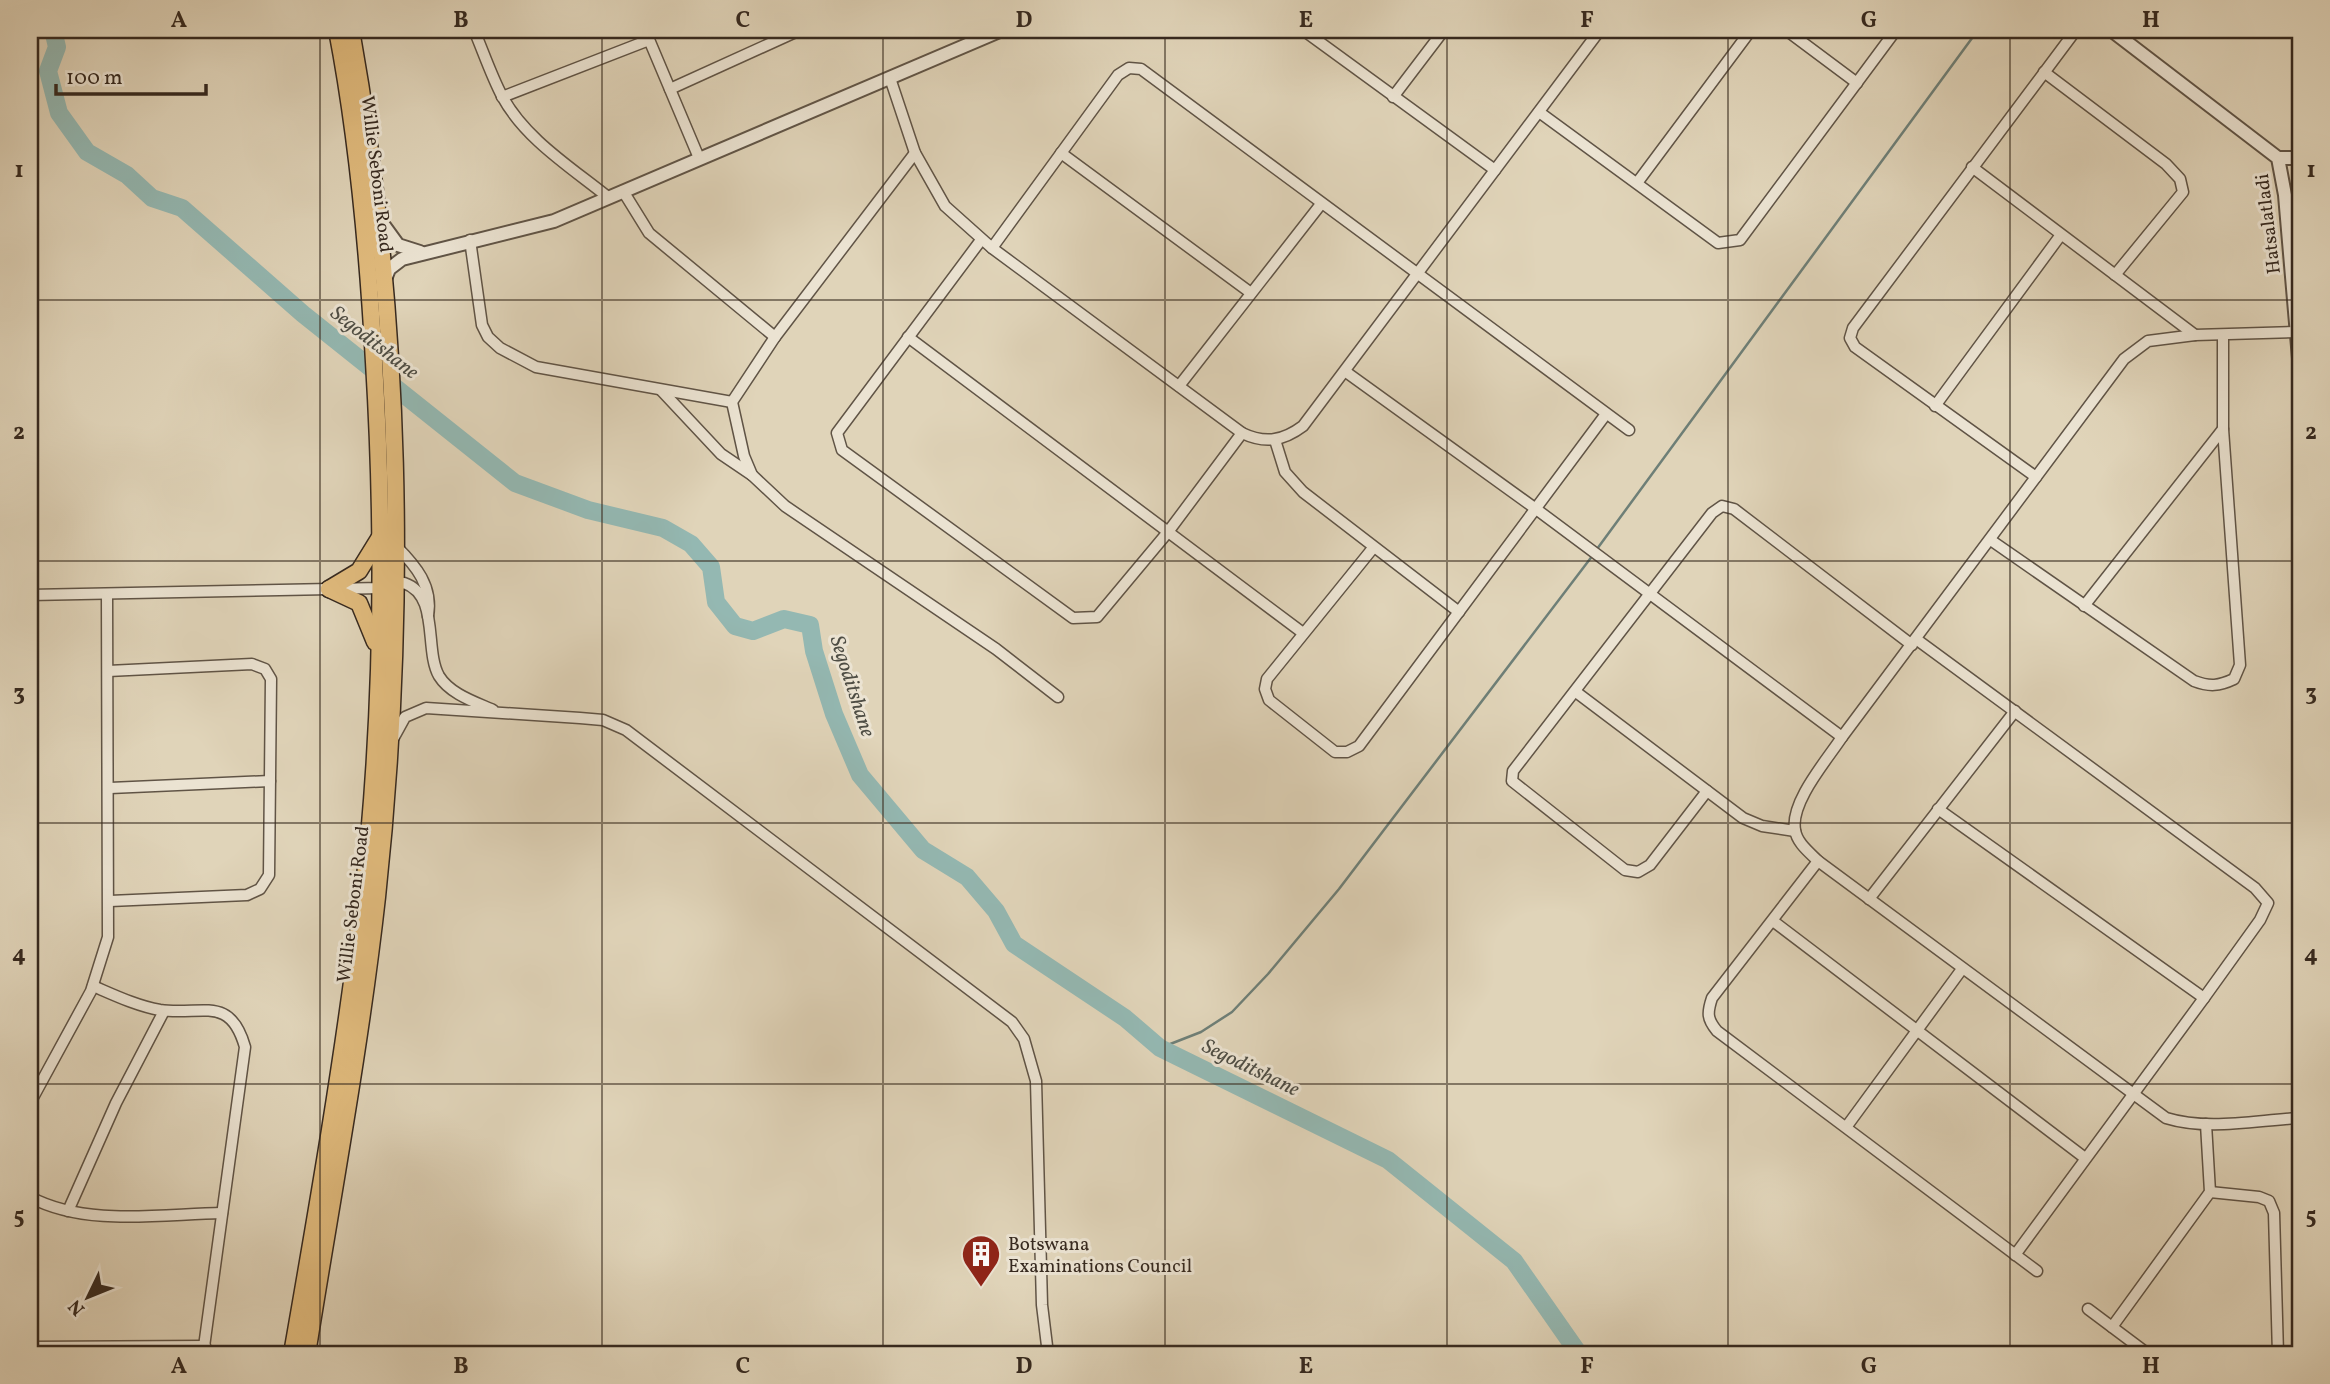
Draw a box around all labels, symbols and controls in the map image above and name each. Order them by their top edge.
text: A [171,5,187,37]
text: B [453,5,469,37]
text: C [736,5,750,37]
text: D [1016,5,1033,37]
text: E [1299,5,1313,37]
text: F [1580,5,1594,37]
text: G [1861,5,1877,37]
text: H [2142,5,2160,37]
scale bar [56,52,206,96]
text: 100 m [66,64,123,93]
street label: Willie Seboni Road [353,94,399,254]
text: 1 [14,155,24,187]
text: 1 [2306,155,2316,187]
street label: Hatsalatladi [2250,172,2288,275]
water label: Segoditshane [324,299,425,387]
text: 2 [13,417,25,449]
text: 2 [2305,417,2317,449]
water label: Segoditshane [822,632,882,741]
text: 3 [13,678,25,710]
text: 3 [2305,678,2317,710]
street label: Willie Seboni Road [331,824,377,984]
text: 4 [12,939,26,971]
text: 4 [2304,939,2318,971]
water label: Segoditshane [1197,1032,1304,1105]
text: 5 [13,1201,25,1233]
text: 5 [2305,1201,2317,1233]
place label: Botswana Examinations Council [1008,1232,1192,1280]
building icon: Botswana Examinations Council [960,1233,1002,1288]
north arrow [52,1262,122,1332]
text: N [63,1293,91,1321]
text: A [171,1351,187,1383]
text: B [453,1351,469,1383]
text: C [736,1351,750,1383]
text: D [1016,1351,1033,1383]
text: E [1299,1351,1313,1383]
text: F [1580,1351,1594,1383]
text: G [1861,1351,1877,1383]
text: H [2142,1351,2160,1383]

